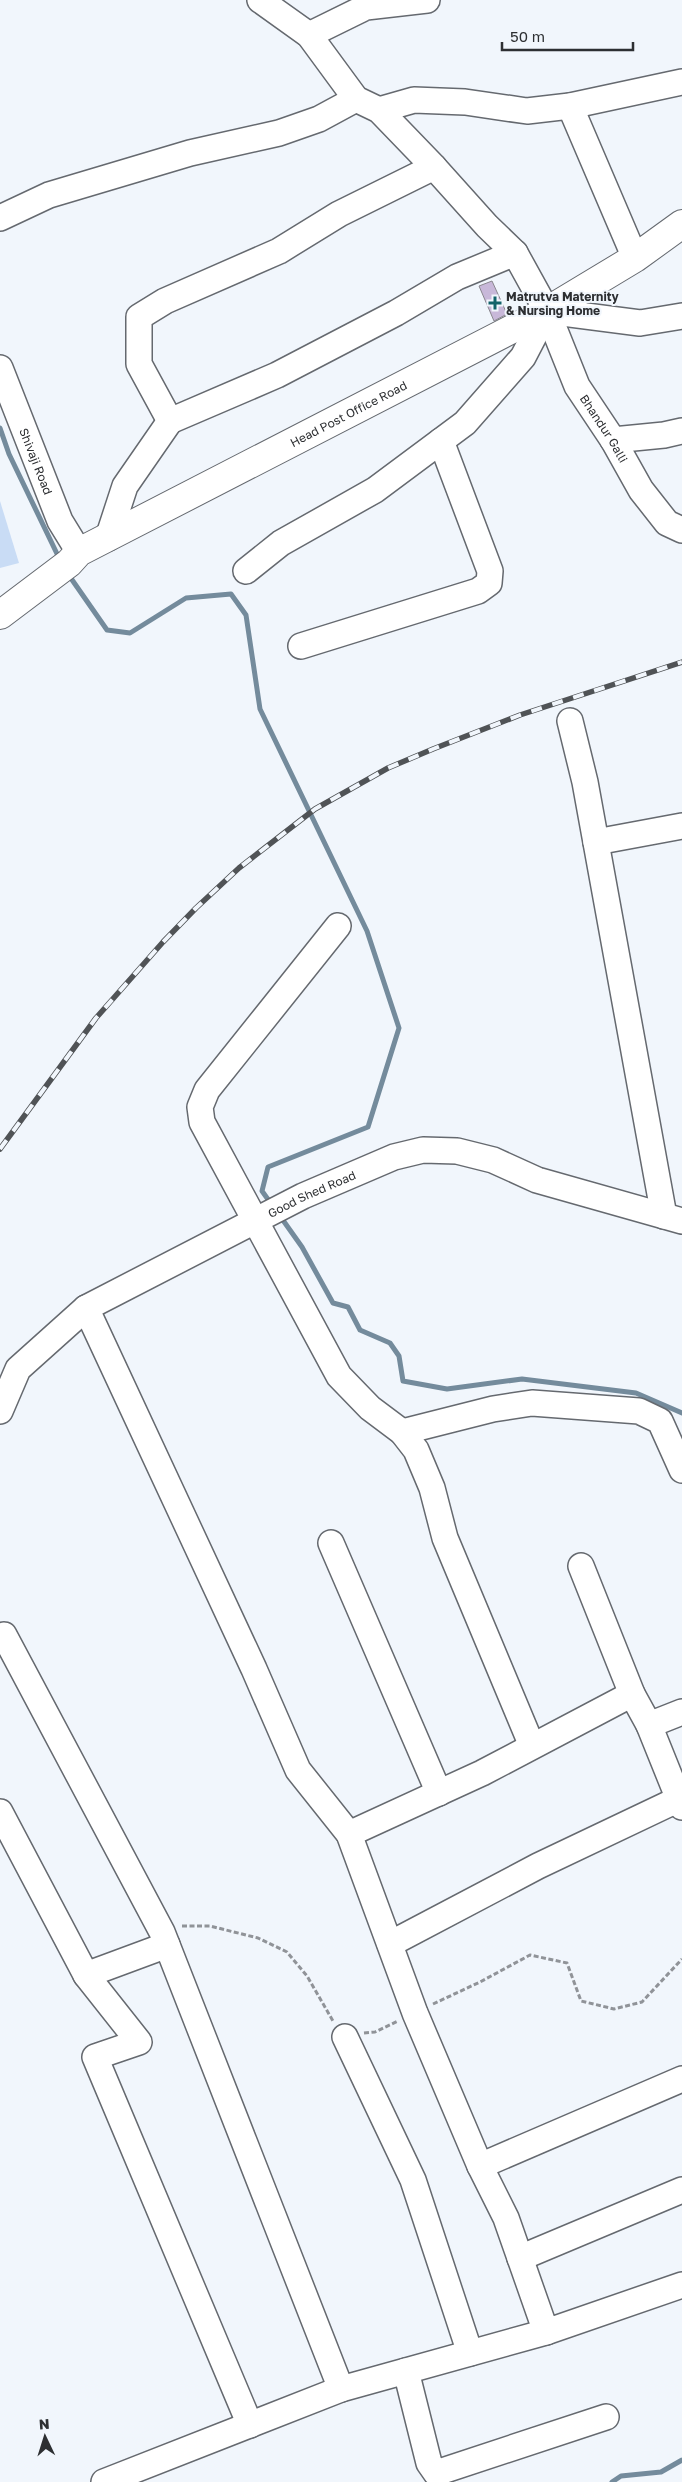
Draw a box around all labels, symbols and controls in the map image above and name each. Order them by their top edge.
scale bar [502,20,633,52]
text: 50 m [510,27,545,45]
place label: Matrutva Maternity & Nursing Home [506,289,620,318]
marker: Matrutva Maternity & Nursing Home [488,296,502,310]
street label: Head Post Office Road [287,377,409,450]
street label: Bhandur Galli [577,391,632,465]
street label: Shivaji Road [17,426,56,497]
street label: Good Shed Road [265,1167,358,1220]
north arrow [20,2412,70,2462]
text: N [38,2415,50,2432]

